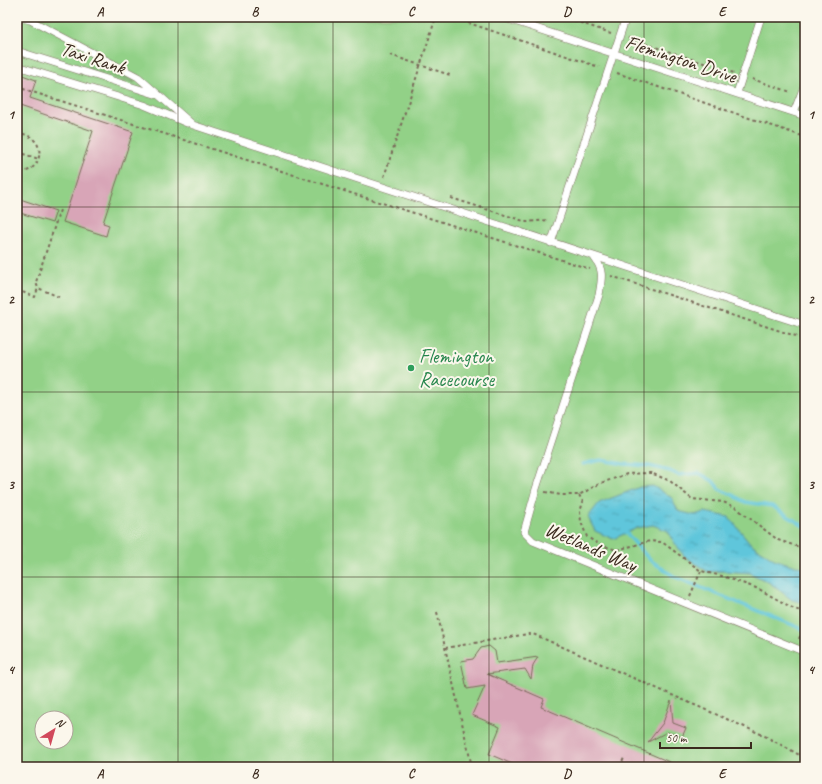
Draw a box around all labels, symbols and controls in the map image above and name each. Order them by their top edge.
text: A [97,4,105,20]
text: B [252,4,260,20]
text: C [408,4,416,20]
text: D [563,4,572,20]
text: E [719,4,728,20]
street label: Flemington Drive [623,29,741,89]
street label: Taxi Rank [58,36,130,81]
text: 1 [8,107,16,123]
text: 1 [808,107,816,123]
text: 2 [8,292,15,308]
text: 2 [808,292,815,308]
place label: Flemington Racecourse [419,344,495,392]
marker: Flemington Racecourse [406,363,416,373]
text: 3 [8,477,15,493]
text: 3 [808,477,815,493]
street label: Wetlands Way [541,517,643,578]
text: 4 [8,662,16,678]
text: 4 [808,662,816,678]
north arrow [34,710,74,750]
text: N [53,714,69,731]
scale bar [660,724,751,750]
text: 50 m [666,730,688,746]
text: A [97,766,105,782]
text: B [252,766,260,782]
text: C [408,766,416,782]
text: D [563,766,572,782]
text: E [719,766,728,782]

